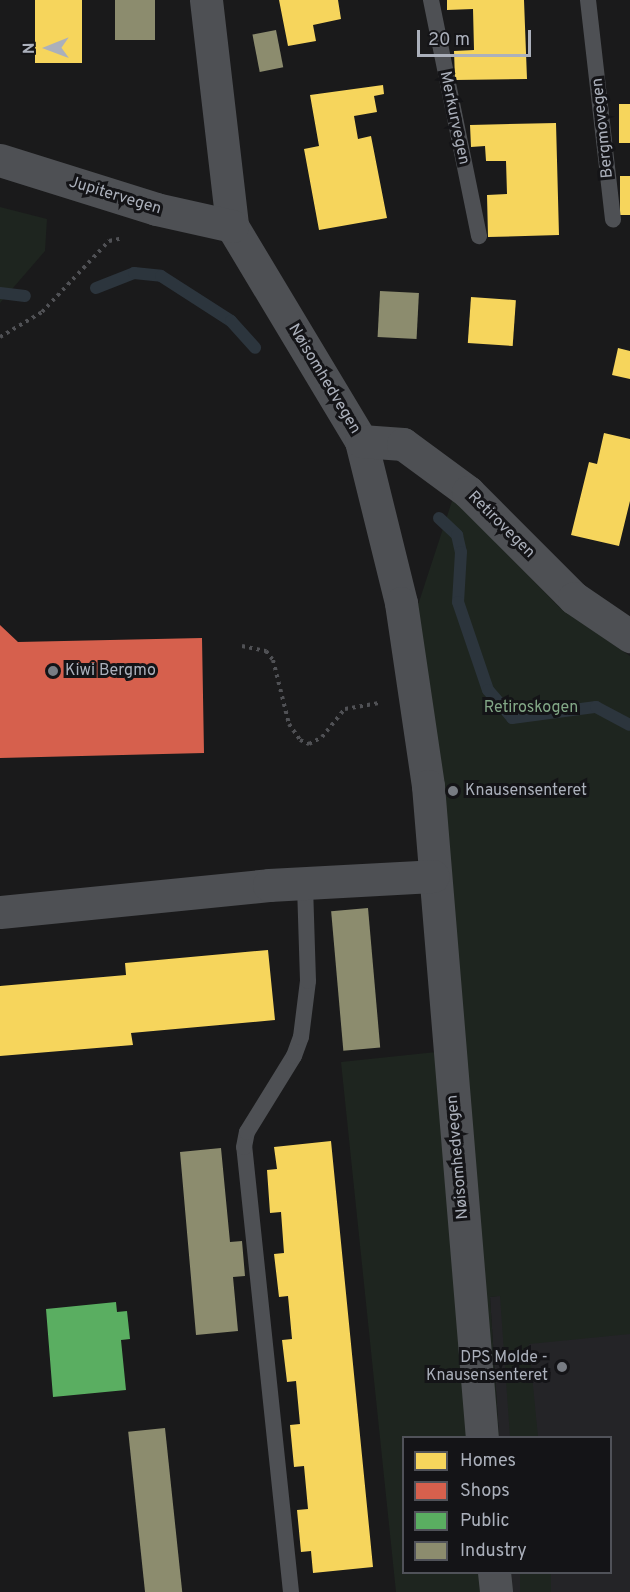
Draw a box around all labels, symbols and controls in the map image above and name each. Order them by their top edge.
north arrow [18,18,78,78]
scale bar [420,18,534,56]
text: 20 m [428,29,470,52]
text: N [20,42,40,54]
street label: Merkurvegen [435,69,473,167]
street label: Bergmovegen [588,77,618,179]
street label: Jupitervegen [66,173,164,219]
street label: Nøisomhedvegen [284,321,364,437]
street label: Retirovegen [464,488,538,562]
place label: Kiwi Bergmo [65,661,156,681]
marker: Kiwi Bergmo [46,664,60,678]
park label: Retiroskogen [484,698,578,718]
place label: Knausensenteret [465,781,587,801]
marker: Knausensenteret [446,784,460,798]
street label: Nøisomhedvegen [443,1094,473,1220]
place label: DPS Molde - Knausensenteret [426,1348,548,1386]
marker: DPS Molde - Knausensenteret [553,1358,571,1376]
legend [402,1436,612,1574]
text: Homes [460,1450,516,1473]
text: Shops [460,1480,510,1503]
text: Public [460,1510,510,1533]
text: Industry [460,1540,527,1563]

